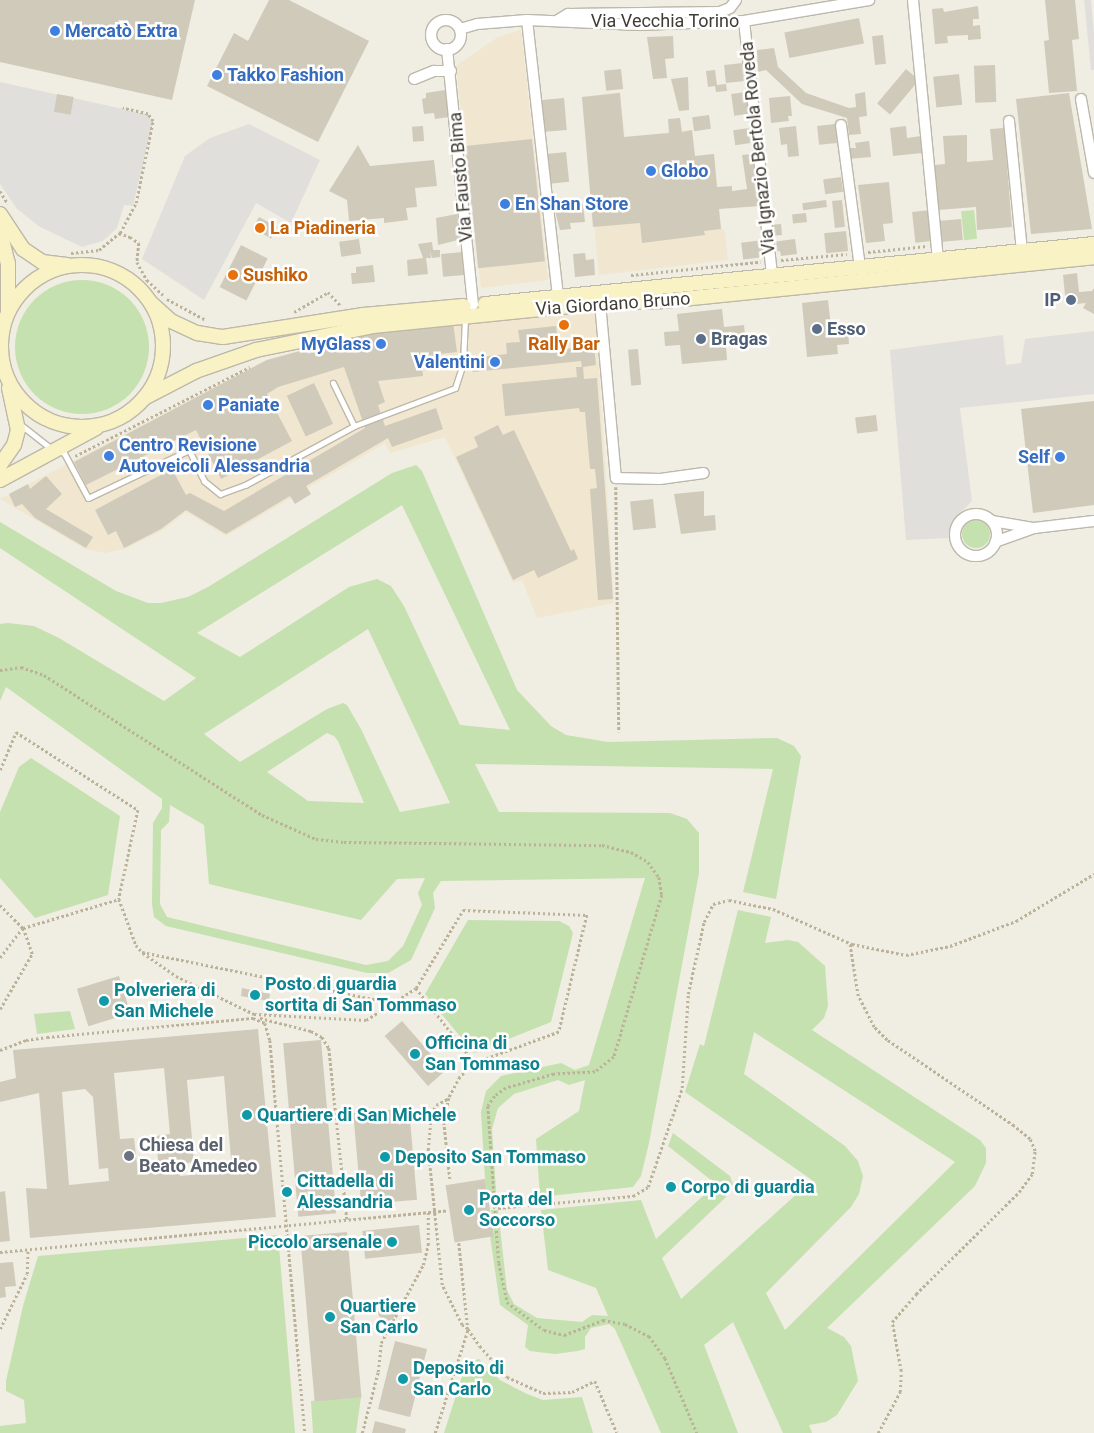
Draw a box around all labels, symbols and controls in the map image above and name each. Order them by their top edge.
street label: Via Vecchia Torino [591,10,739,32]
place label: Mercatò Extra [65,20,178,42]
marker: Mercatò Extra [49,25,61,37]
street label: Via Ignazio Bertola Roveda [736,40,780,256]
place label: Takko Fashion [227,64,344,86]
marker: Takko Fashion [211,69,223,81]
street label: Via Fausto Bima [445,111,477,243]
place label: Globo [661,160,708,182]
marker: Globo [645,165,657,177]
place label: En Shan Store [515,193,628,215]
marker: En Shan Store [499,198,511,210]
place label: La Piadineria [270,217,376,239]
marker: La Piadineria [254,222,266,234]
place label: Sushiko [243,264,308,286]
marker: Sushiko [227,269,239,281]
street label: Via Giordano Bruno [535,288,691,320]
place label: IP [1044,289,1061,311]
marker: IP [1065,294,1077,306]
place label: Esso [827,318,866,340]
marker: Rally Bar [558,319,570,331]
marker: Esso [811,323,823,335]
place label: Bragas [711,328,768,350]
place label: MyGlass [301,333,371,355]
place label: Rally Bar [528,333,600,355]
marker: Bragas [695,333,707,345]
marker: MyGlass [375,338,387,350]
place label: Valentini [414,351,485,373]
marker: Valentini [489,356,501,368]
place label: Paniate [218,394,279,416]
marker: Paniate [202,399,214,411]
place label: Centro Revisione Autoveicoli Alessandria [119,435,310,478]
place label: Self [1018,446,1050,468]
marker: Centro Revisione Autoveicoli Alessandria [103,450,115,462]
marker: Self [1054,451,1066,463]
place label: Posto di guardia sortita di San Tommaso [265,974,457,1016]
place label: Polveriera di San Michele [114,980,216,1022]
marker: Posto di guardia sortita di San Tommaso [249,989,261,1001]
marker: Polveriera di San Michele [98,995,110,1007]
place label: Officina di San Tommaso [425,1033,540,1076]
marker: Officina di San Tommaso [409,1048,421,1060]
place label: Quartiere di San Michele [257,1104,456,1126]
marker: Quartiere di San Michele [241,1109,253,1121]
place label: Chiesa del Beato Amedeo [139,1135,257,1178]
place label: Deposito San Tommaso [395,1146,586,1168]
marker: Chiesa del Beato Amedeo [123,1150,135,1162]
marker: Deposito San Tommaso [379,1151,391,1163]
place label: Cittadella di Alessandria [297,1171,394,1214]
place label: Corpo di guardia [681,1176,815,1198]
marker: Corpo di guardia [665,1181,677,1193]
marker: Cittadella di Alessandria [281,1186,293,1198]
place label: Porta del Soccorso [479,1189,555,1232]
marker: Porta del Soccorso [463,1204,475,1216]
place label: Piccolo arsenale [248,1231,382,1253]
marker: Piccolo arsenale [386,1236,398,1248]
place label: Quartiere San Carlo [340,1296,418,1338]
marker: Quartiere San Carlo [324,1311,336,1323]
place label: Deposito di San Carlo [413,1358,504,1400]
marker: Deposito di San Carlo [397,1373,409,1385]

